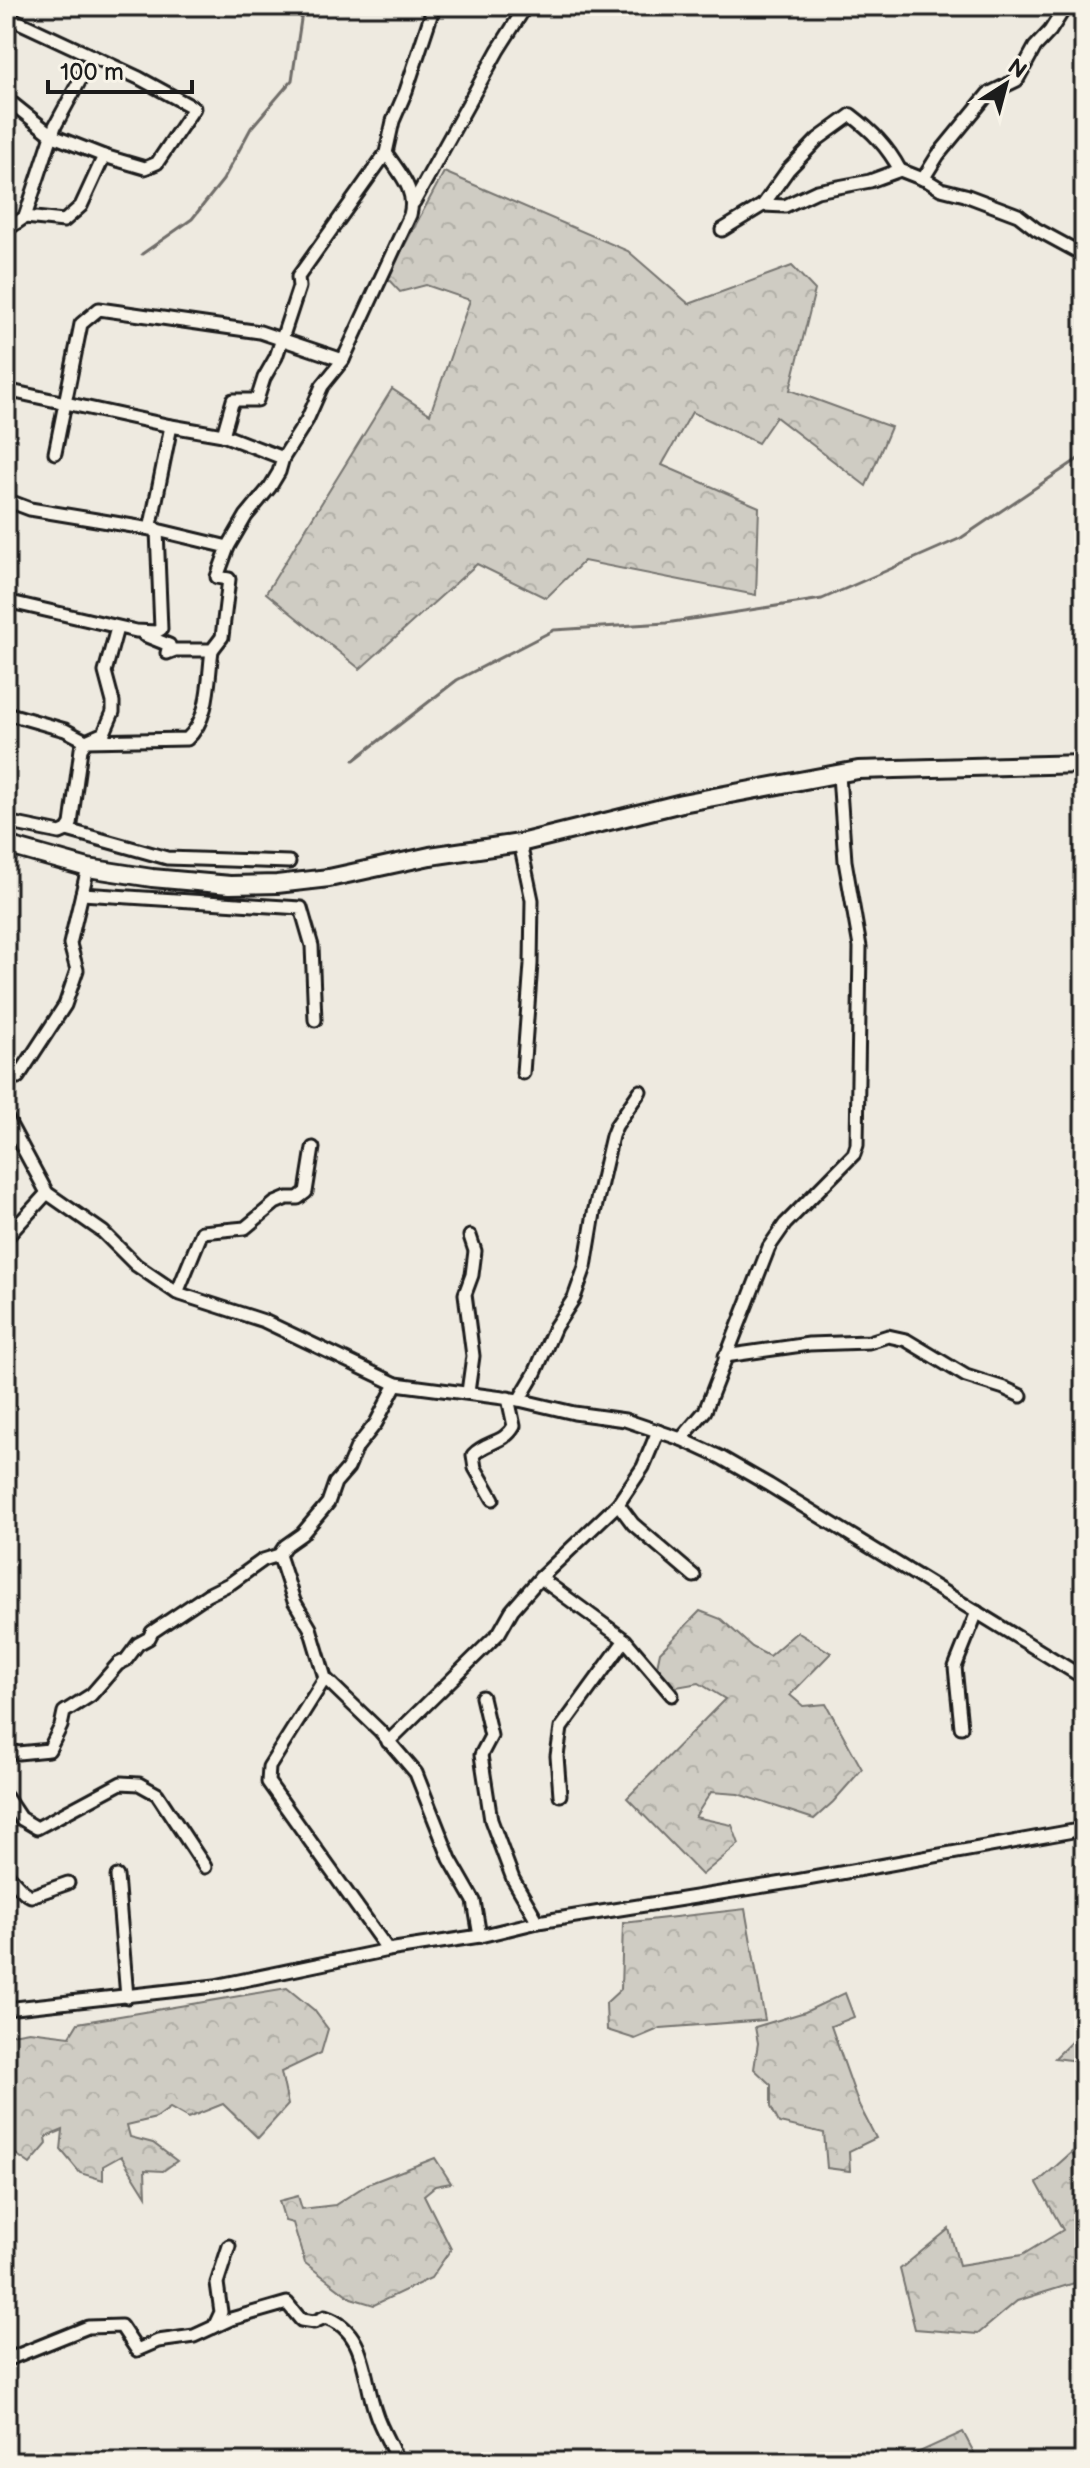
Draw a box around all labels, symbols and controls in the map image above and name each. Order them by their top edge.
scale bar [48,44,192,94]
north arrow [966,44,1046,124]
text: N [1002,53,1031,85]
text: 100 m [60,58,124,87]

